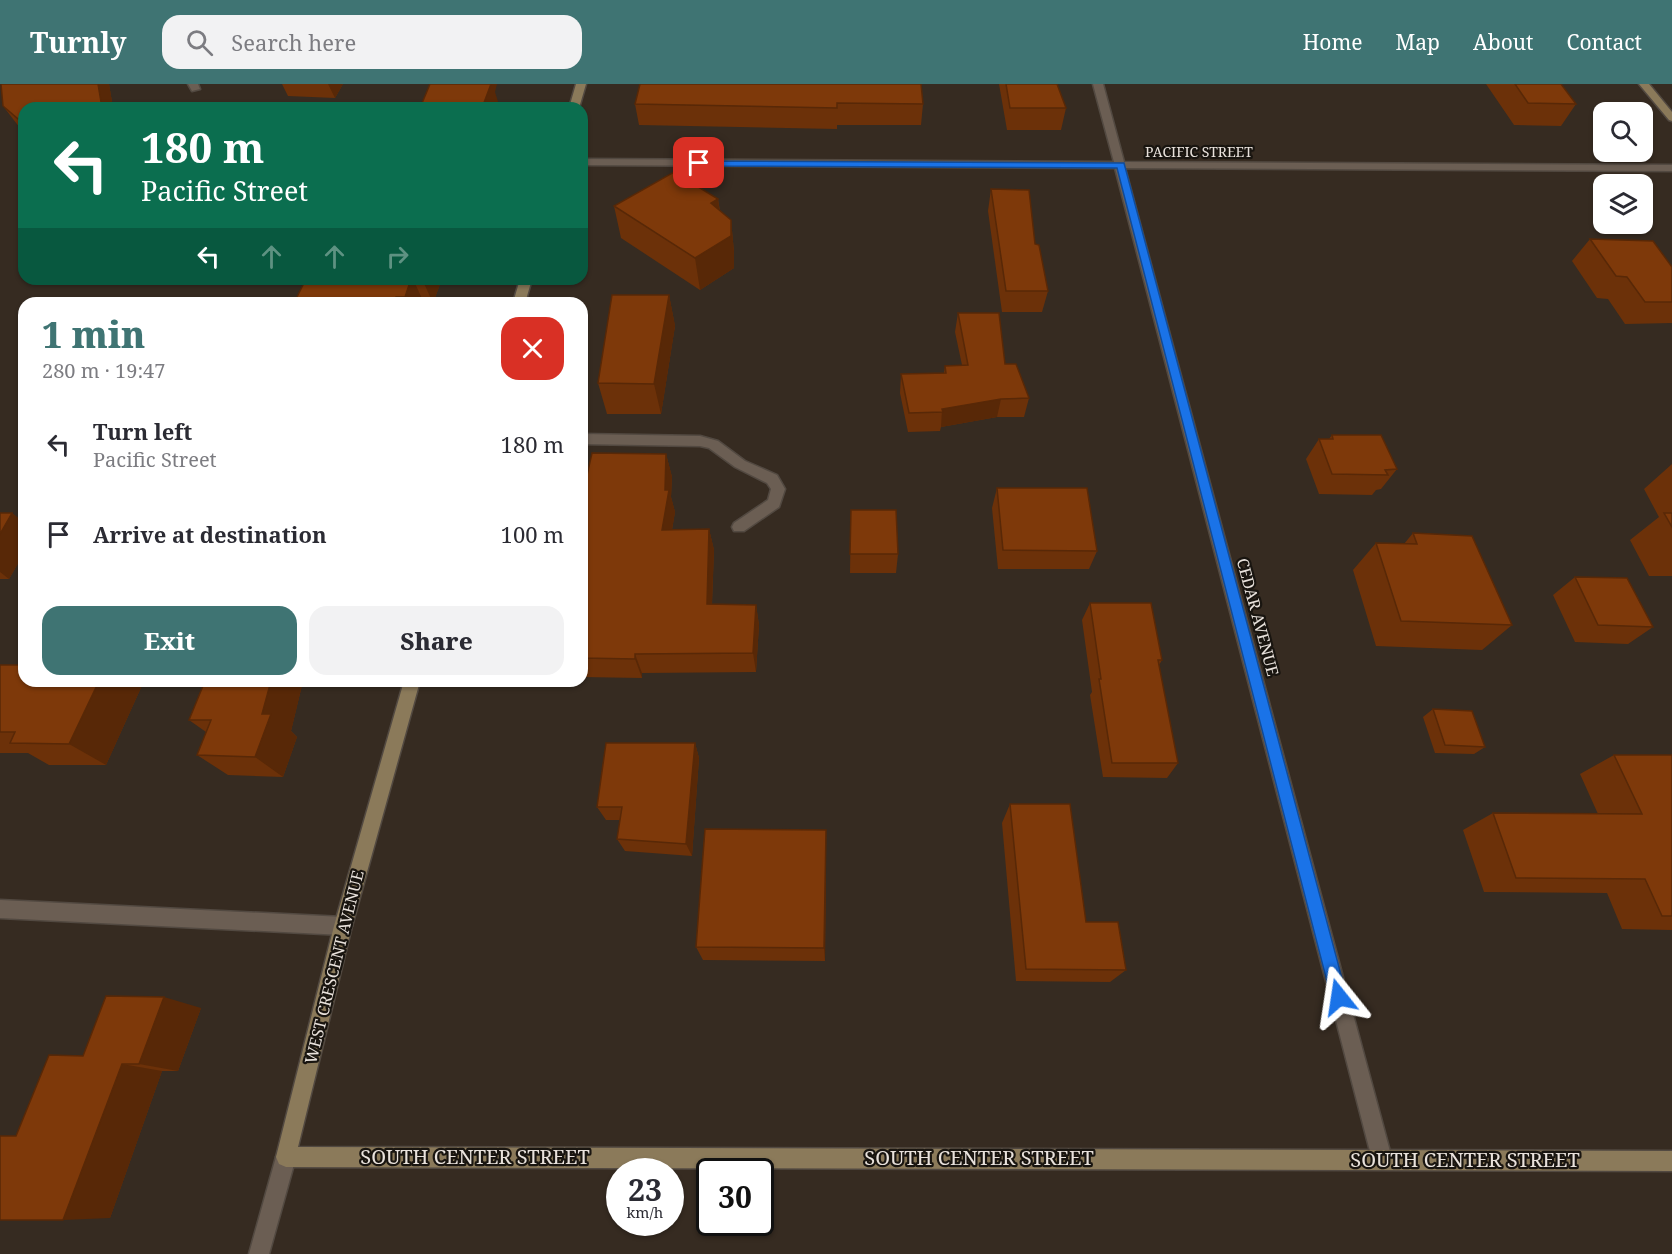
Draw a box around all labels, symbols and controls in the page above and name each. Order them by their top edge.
search box [162,15,582,69]
text: Turnly [30,23,126,61]
icon: search [183,26,216,59]
text: Search here [231,27,356,57]
text: Home [1303,28,1363,56]
text: Map [1396,28,1440,56]
text: About [1473,28,1534,56]
text: Contact [1567,28,1642,56]
map controls [1593,102,1653,234]
button: search [1593,102,1653,162]
text: 180 m [141,118,265,175]
icon: left [42,126,120,204]
pin [673,137,724,188]
street label: PACIFIC STREET [1145,142,1253,161]
icon: arrive [682,146,715,179]
text: Pacific Street [141,172,308,209]
button: layers [1593,174,1653,234]
icon: left [192,240,225,273]
icon: ahead [255,240,288,273]
icon: ahead [318,240,351,273]
icon: right [381,240,414,273]
text: 1 min [42,310,145,359]
button: close [501,317,564,380]
text: 280 m · 19:47 [42,357,165,384]
text: Turn left [93,416,192,446]
icon: left [42,428,75,461]
text: 180 m [501,429,564,459]
text: Pacific Street [93,446,217,473]
icon: arrive [42,518,75,551]
text: Arrive at destination [93,519,327,549]
text: 100 m [501,519,564,549]
street label: CEDAR AVENUE [1232,555,1284,679]
button: Exit [42,606,297,675]
button: Share [309,606,564,675]
street label: WEST CRESCENT AVENUE [299,868,369,1066]
position arrow [1307,965,1371,1029]
street label: SOUTH CENTER STREET [360,1143,590,1170]
street label: SOUTH CENTER STREET [864,1144,1094,1171]
street label: SOUTH CENTER STREET [1350,1146,1580,1173]
speed limit sign: 30 [696,1158,774,1236]
text: 23 [628,1169,662,1210]
text: km/h [627,1202,663,1222]

